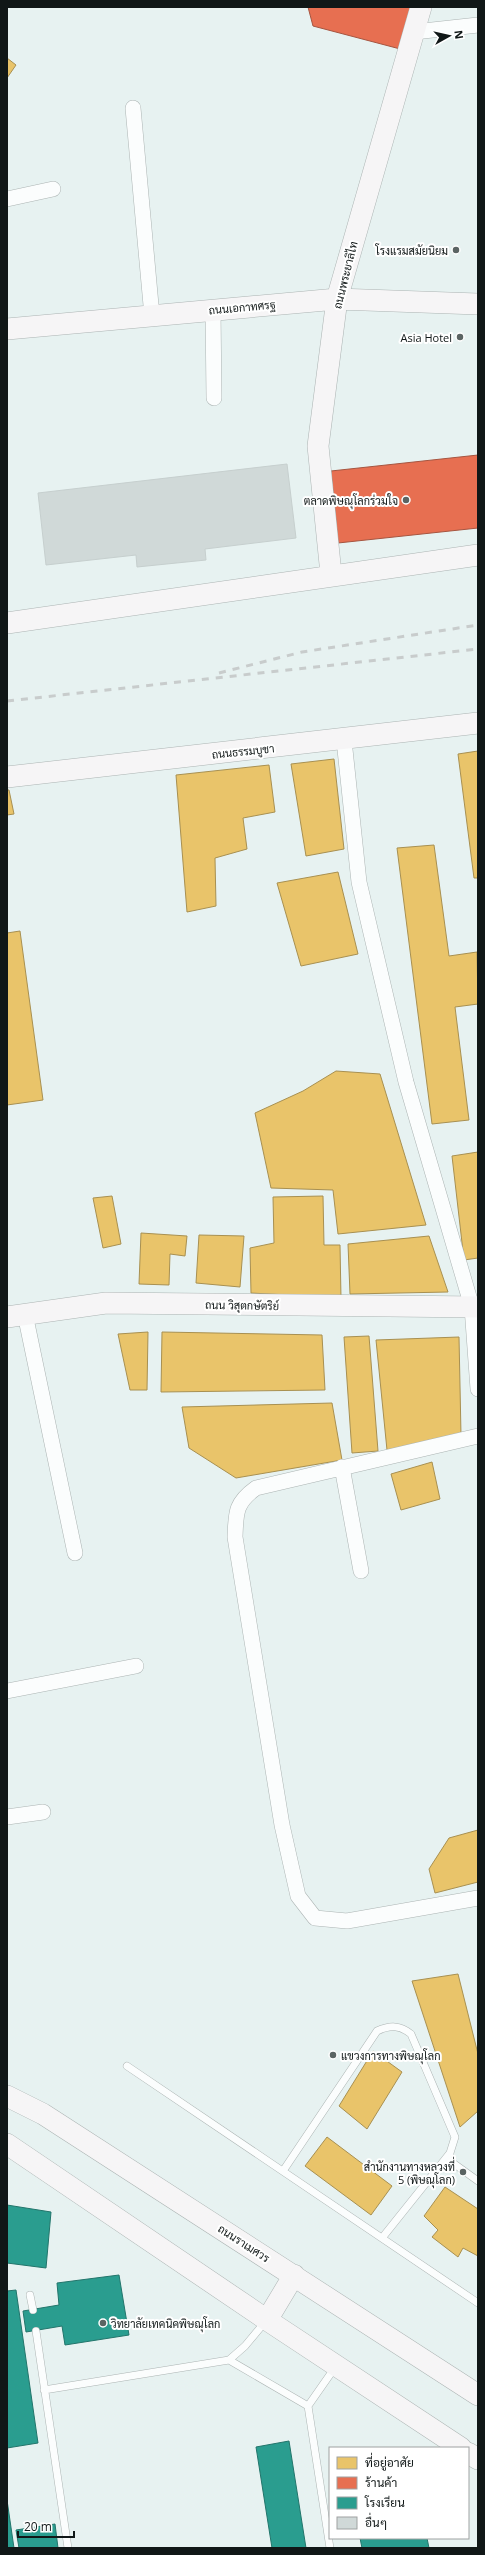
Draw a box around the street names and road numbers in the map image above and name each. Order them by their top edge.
street label: ถนนพระยาลิไท [329,240,361,310]
street label: ถนนเอกาทศรฐ [208,297,276,318]
street label: ถนนธรรมบูชา [211,740,275,763]
street label: ถนน วิสุตกษัตริย์ [205,1297,279,1315]
street label: ถนนราเมศวร [215,2221,273,2265]

